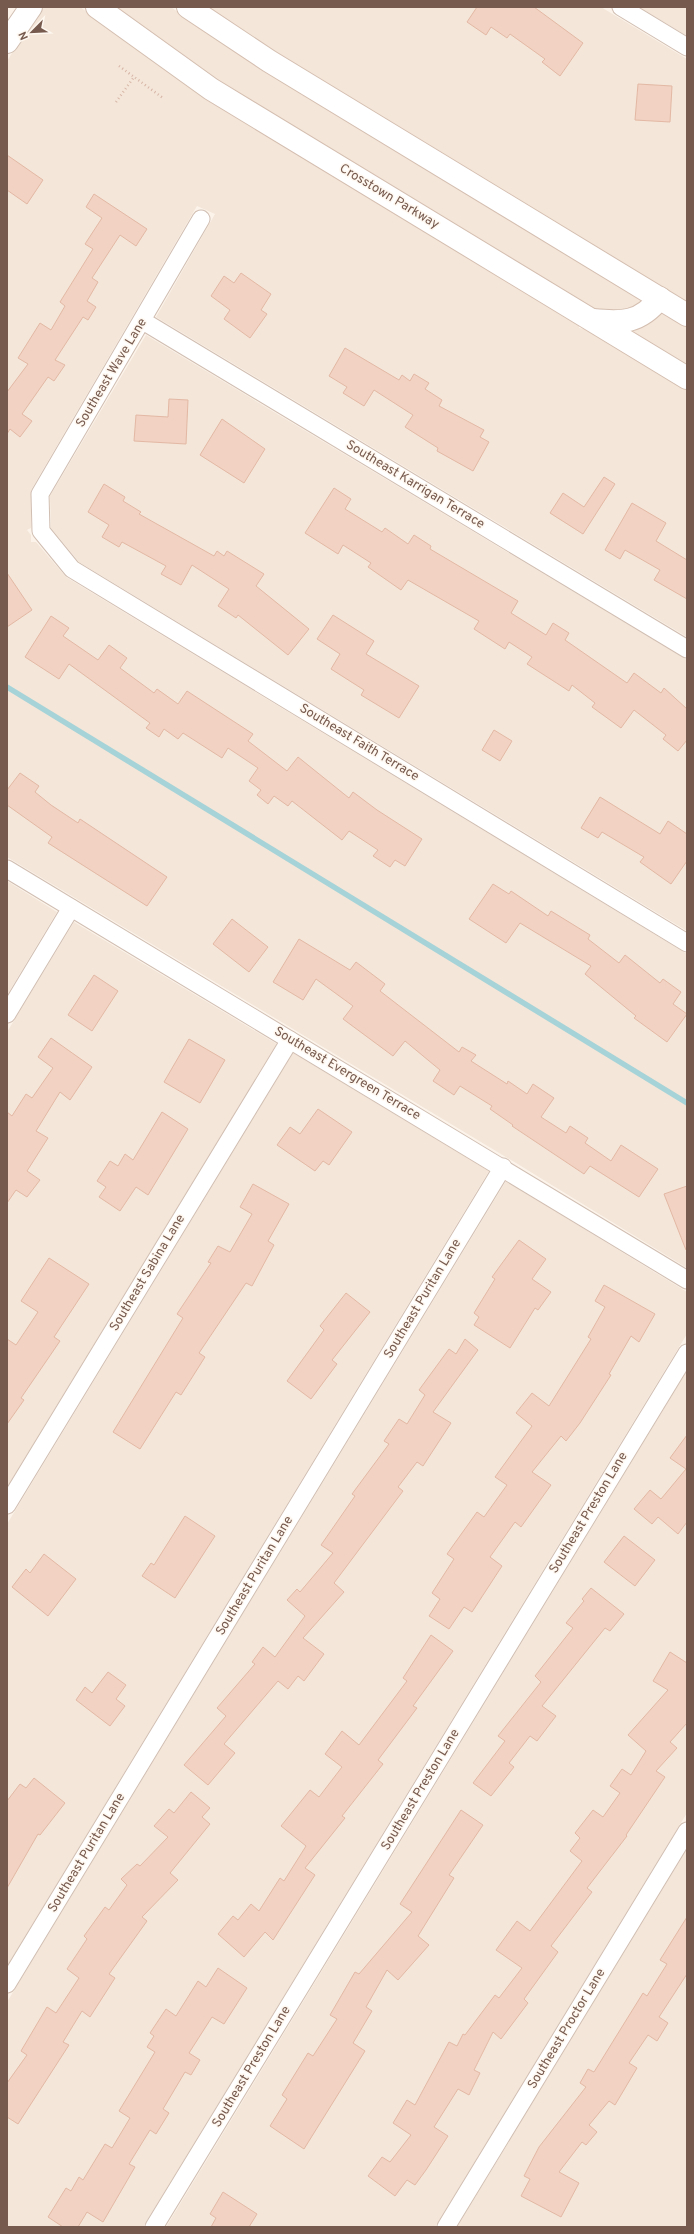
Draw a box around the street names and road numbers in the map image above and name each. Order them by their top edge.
street label: Crosstown Parkway [336,161,442,233]
street label: Southeast Wave Lane [73,315,151,431]
street label: Southeast Karrigan Terrace [343,437,487,533]
street label: Southeast Faith Terrace [296,701,422,785]
street label: Southeast Evergreen Terrace [271,1024,423,1124]
street label: Southeast Sabina Lane [107,1212,189,1334]
street label: Southeast Puritan Lane [381,1236,465,1362]
street label: Southeast Preston Lane [546,1449,632,1577]
street label: Southeast Puritan Lane [213,1513,297,1639]
street label: Southeast Preston Lane [378,1726,464,1854]
street label: Southeast Puritan Lane [45,1790,129,1916]
street label: Southeast Proctor Lane [525,1966,609,2092]
street label: Southeast Preston Lane [209,2003,295,2131]

